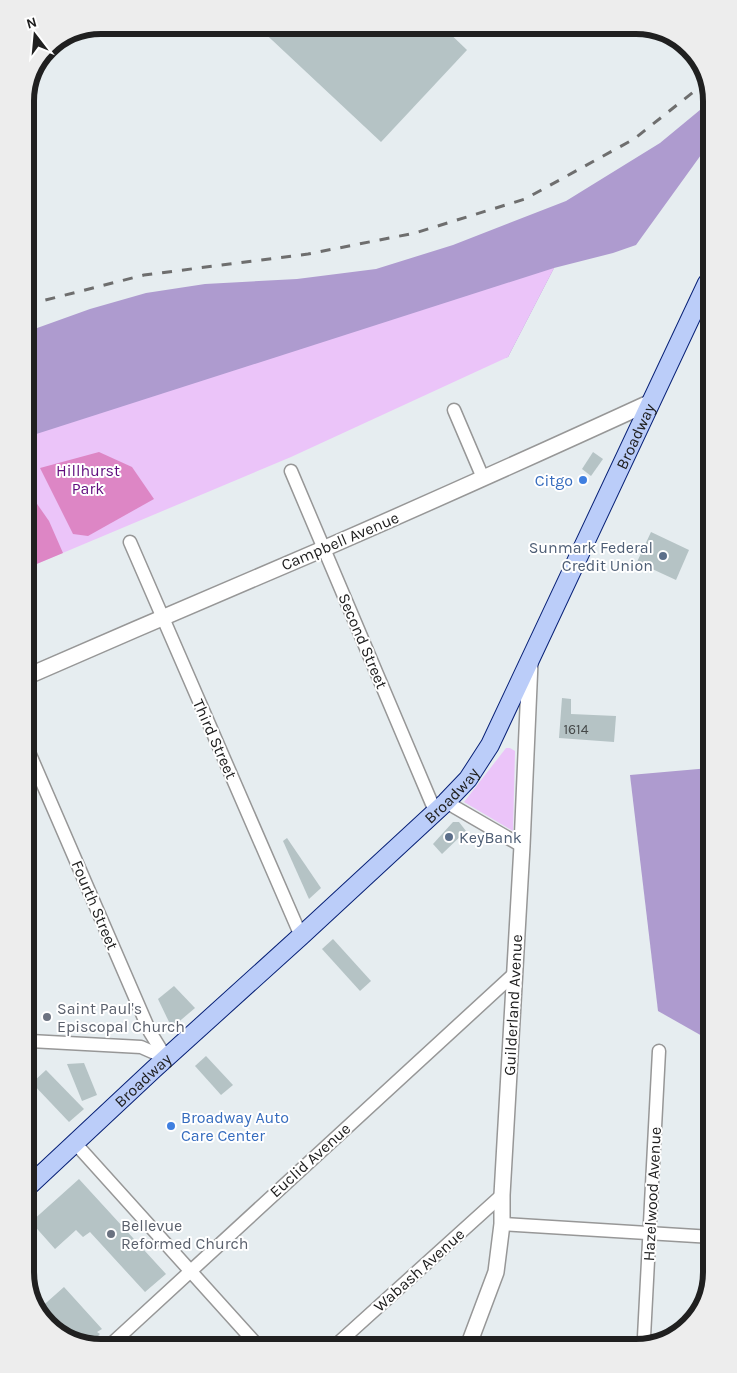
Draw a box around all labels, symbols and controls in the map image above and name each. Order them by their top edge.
north arrow [10,10,60,60]
text: N [24,13,39,33]
street label: Broadway [611,400,659,472]
park label: Hillhurst Park [56,461,120,498]
place label: Citgo [535,471,573,490]
marker: Citgo [577,474,589,486]
street label: Campbell Avenue [278,508,402,574]
place label: Sunmark Federal Credit Union [529,538,653,575]
marker: Sunmark Federal Credit Union [657,550,669,562]
street label: Second Street [334,590,392,692]
street label: Third Street [189,696,241,782]
house number: 1614 [563,721,589,738]
street label: Broadway [420,763,483,827]
place label: KeyBank [459,828,522,847]
marker: KeyBank [443,831,455,843]
street label: Fourth Street [68,857,122,953]
street label: Guilderland Avenue [500,934,526,1076]
place label: Saint Paul's Episcopal Church [57,999,185,1036]
marker: Saint Paul's Episcopal Church [41,1011,53,1023]
street label: Broadway [110,1048,175,1111]
place label: Broadway Auto Care Center [181,1108,289,1145]
street label: Euclid Avenue [266,1119,354,1201]
marker: Broadway Auto Care Center [165,1120,177,1132]
street label: Hazelwood Avenue [639,1126,665,1262]
place label: Bellevue Reformed Church [121,1216,248,1253]
street label: Wabash Avenue [370,1224,468,1316]
marker: Bellevue Reformed Church [105,1228,117,1240]

